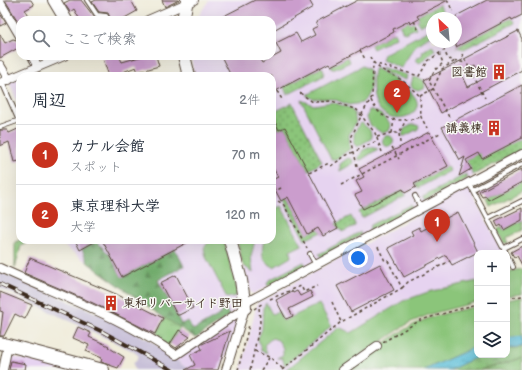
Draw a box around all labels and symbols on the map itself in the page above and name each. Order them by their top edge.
north arrow [426,12,462,48]
building icon: 図書館 [490,63,508,81]
place label: 図書館 [451,65,487,80]
pin: 2 [384,80,410,113]
building icon: 講義棟 [485,119,503,137]
place label: 講義棟 [445,121,482,136]
pin: 1 [424,209,450,242]
your location [348,248,368,268]
building icon: 東和リバーサイド野田 [102,294,120,312]
place label: 東和リバーサイド野田 [123,296,243,311]

